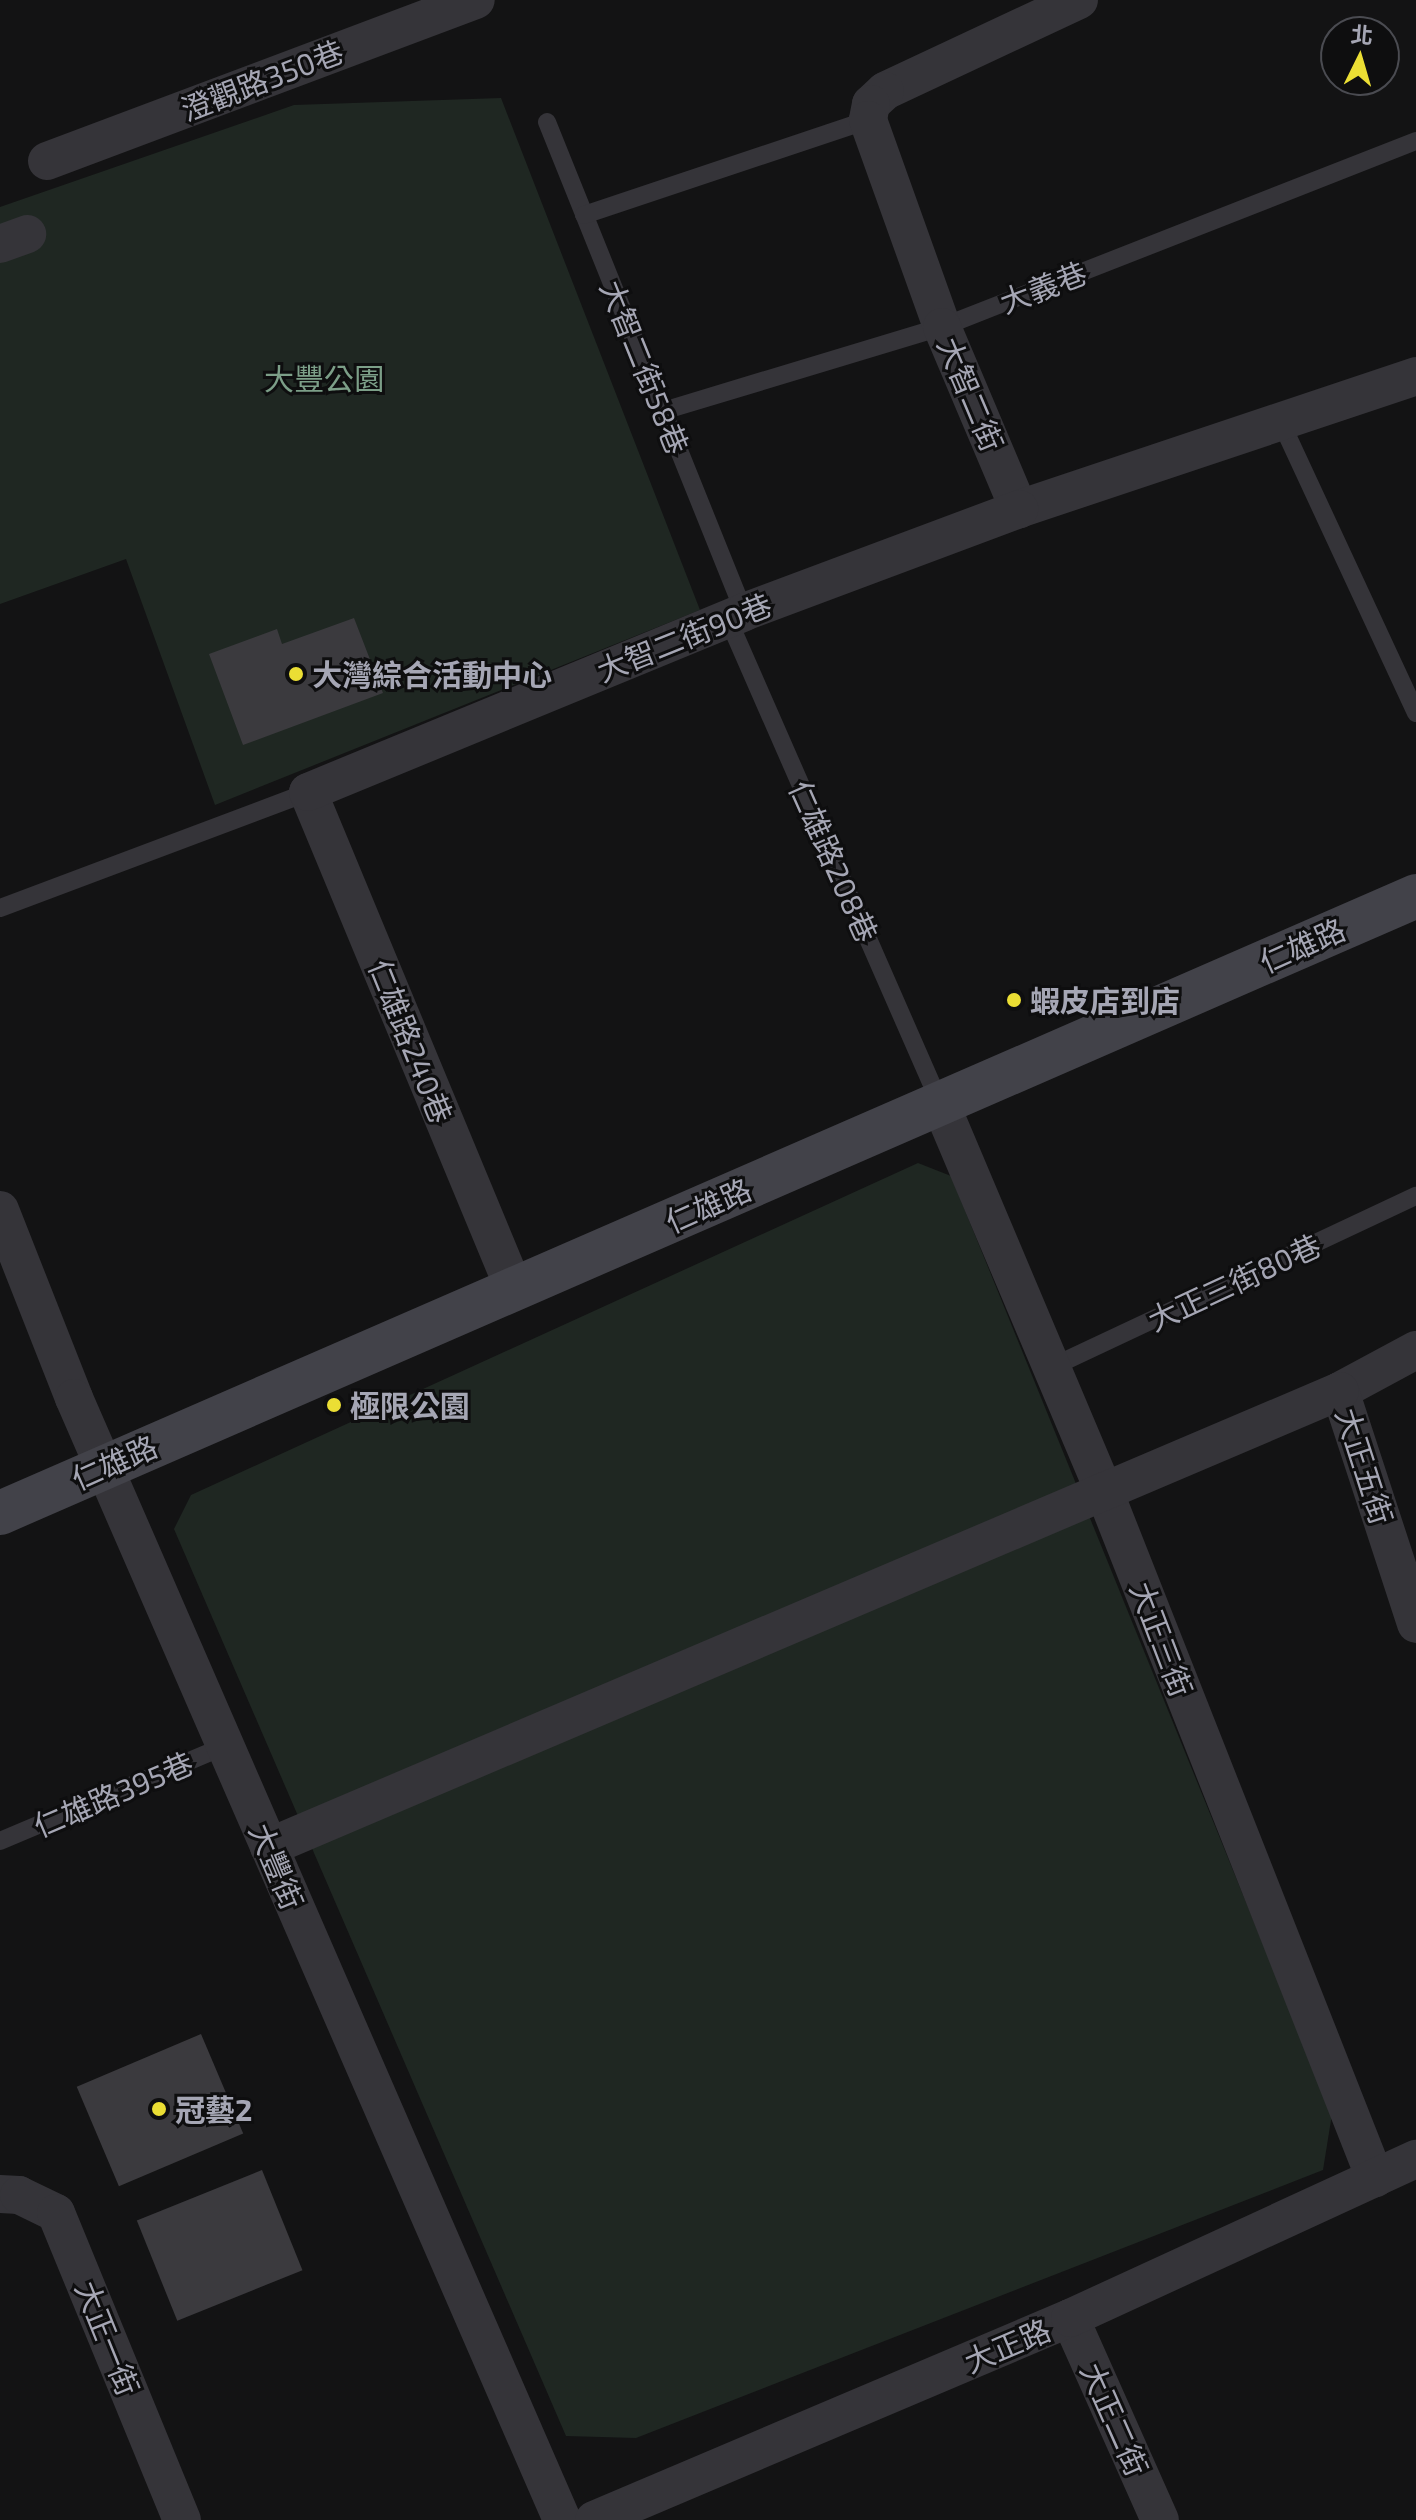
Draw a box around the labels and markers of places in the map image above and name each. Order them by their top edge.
place label: 大灣綜合活動中心 [312,656,552,692]
marker: 大灣綜合活動中心 [287,665,305,683]
place label: 蝦皮店到店 [1030,982,1180,1018]
marker: 蝦皮店到店 [1005,991,1023,1009]
place label: 極限公園 [350,1387,470,1423]
marker: 極限公園 [325,1396,343,1414]
place label: 冠藝2 [175,2091,252,2127]
marker: 冠藝2 [150,2100,168,2118]

